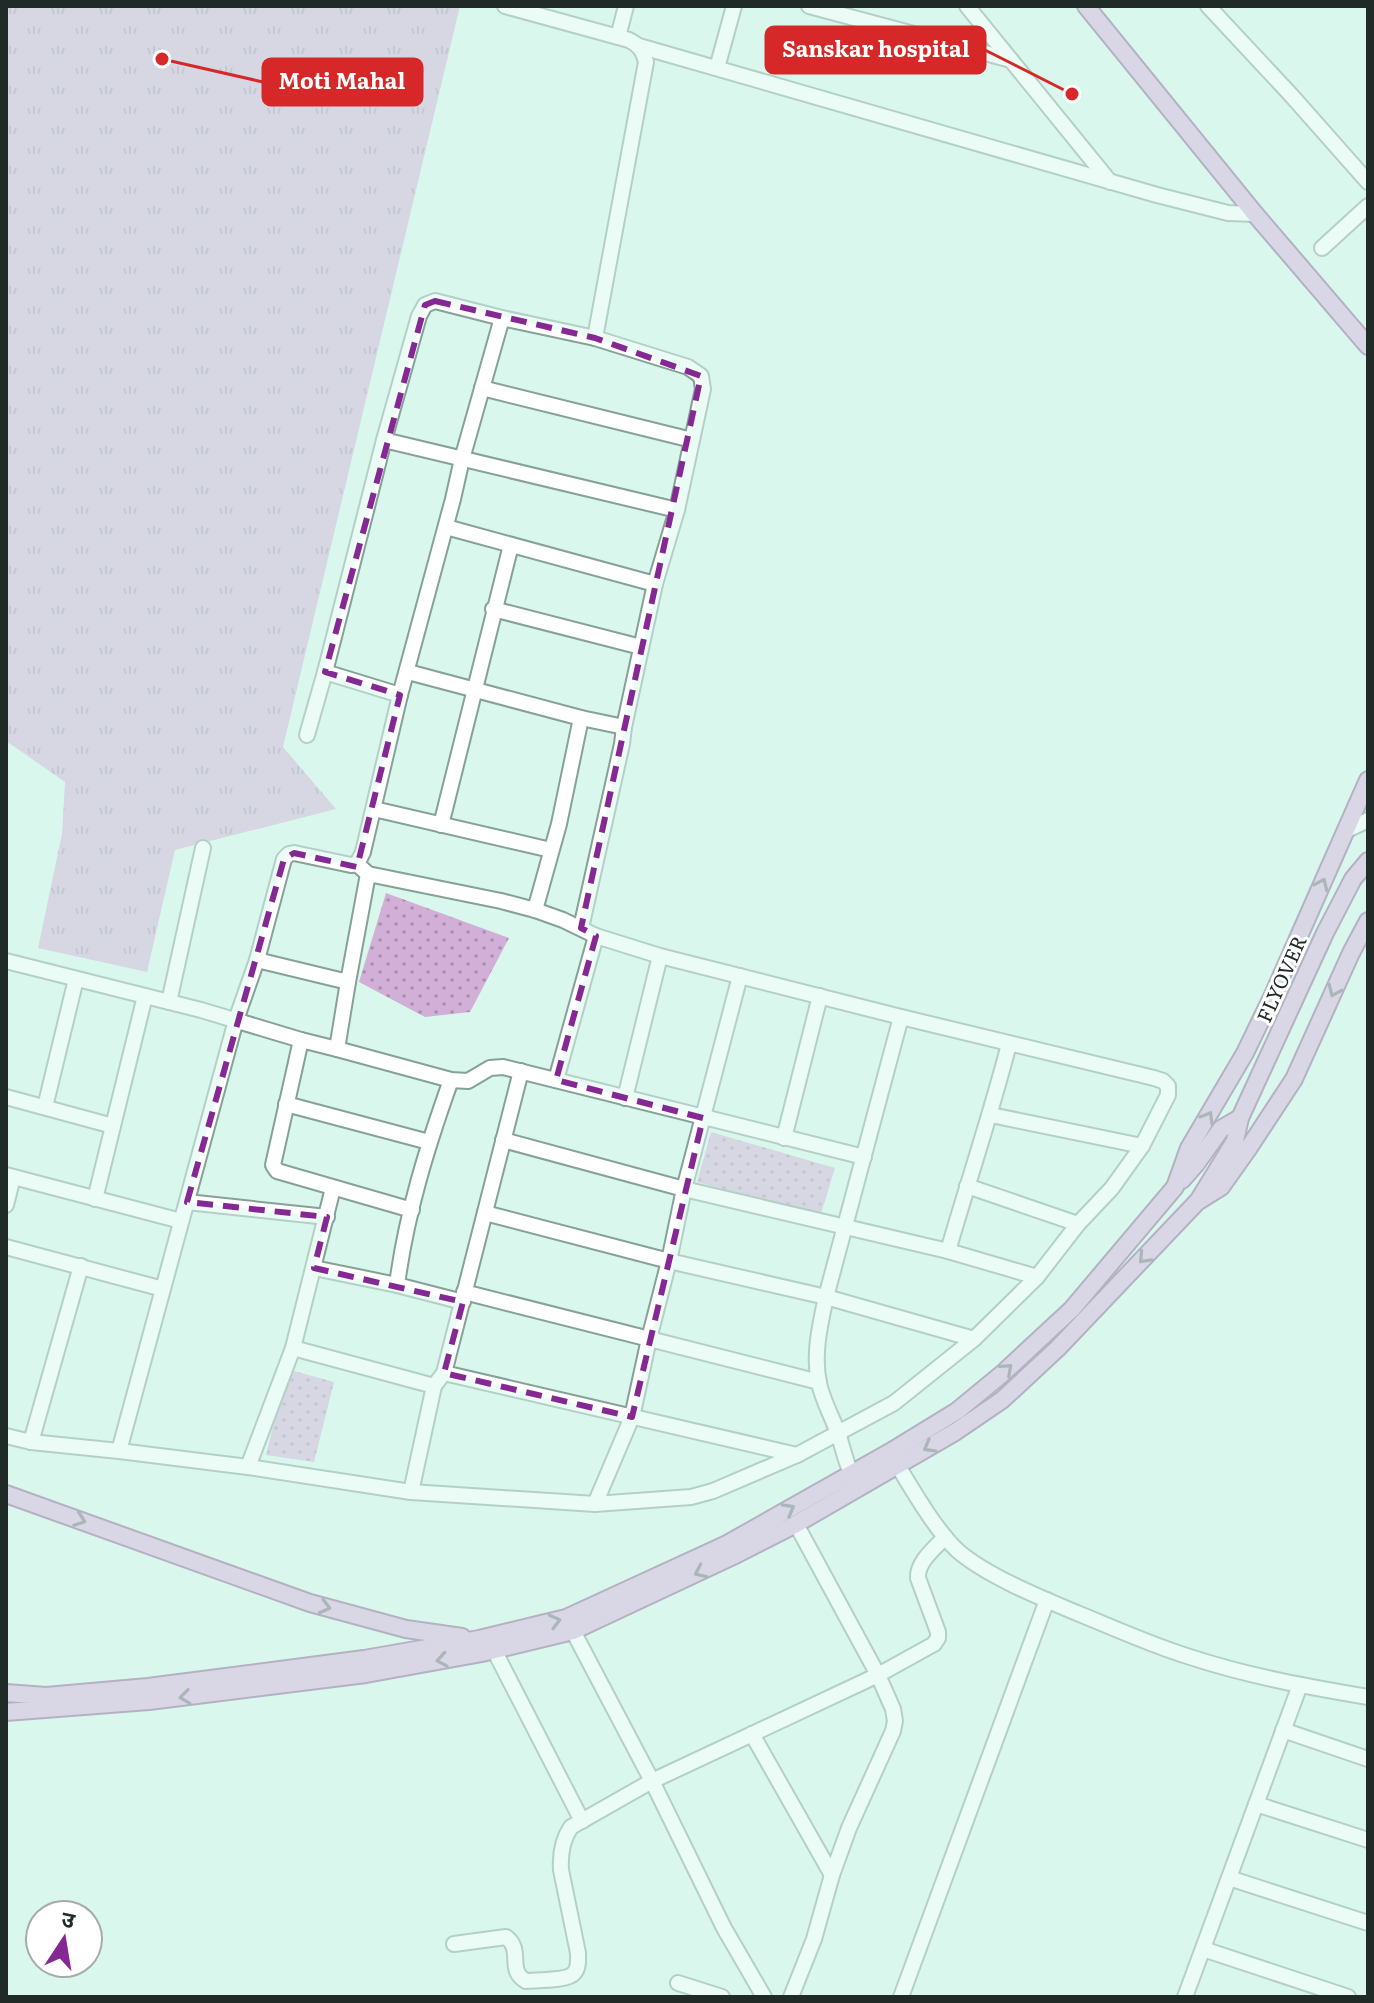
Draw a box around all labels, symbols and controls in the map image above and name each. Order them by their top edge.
callout: Sanskar hospital [766,27,985,73]
text: Sanskar hospital [782,31,970,64]
callout: Moti Mahal [263,59,422,105]
text: Moti Mahal [278,63,406,96]
one-way arrow [1313,877,1329,892]
street label: FLYOVER [1248,930,1313,1027]
one-way arrow [1328,983,1344,997]
one-way arrow [1198,1111,1214,1125]
one-way arrow [1138,1249,1153,1263]
one-way arrow [998,1364,1013,1378]
one-way arrow [923,1437,937,1453]
one-way arrow [781,1503,796,1518]
one-way arrow [72,1510,86,1527]
one-way arrow [694,1562,709,1578]
one-way arrow [317,1598,331,1614]
one-way arrow [548,1613,562,1630]
one-way arrow [435,1651,449,1668]
one-way arrow [178,1688,191,1705]
north arrow [24,1899,104,1979]
text: उ [59,1900,79,1936]

